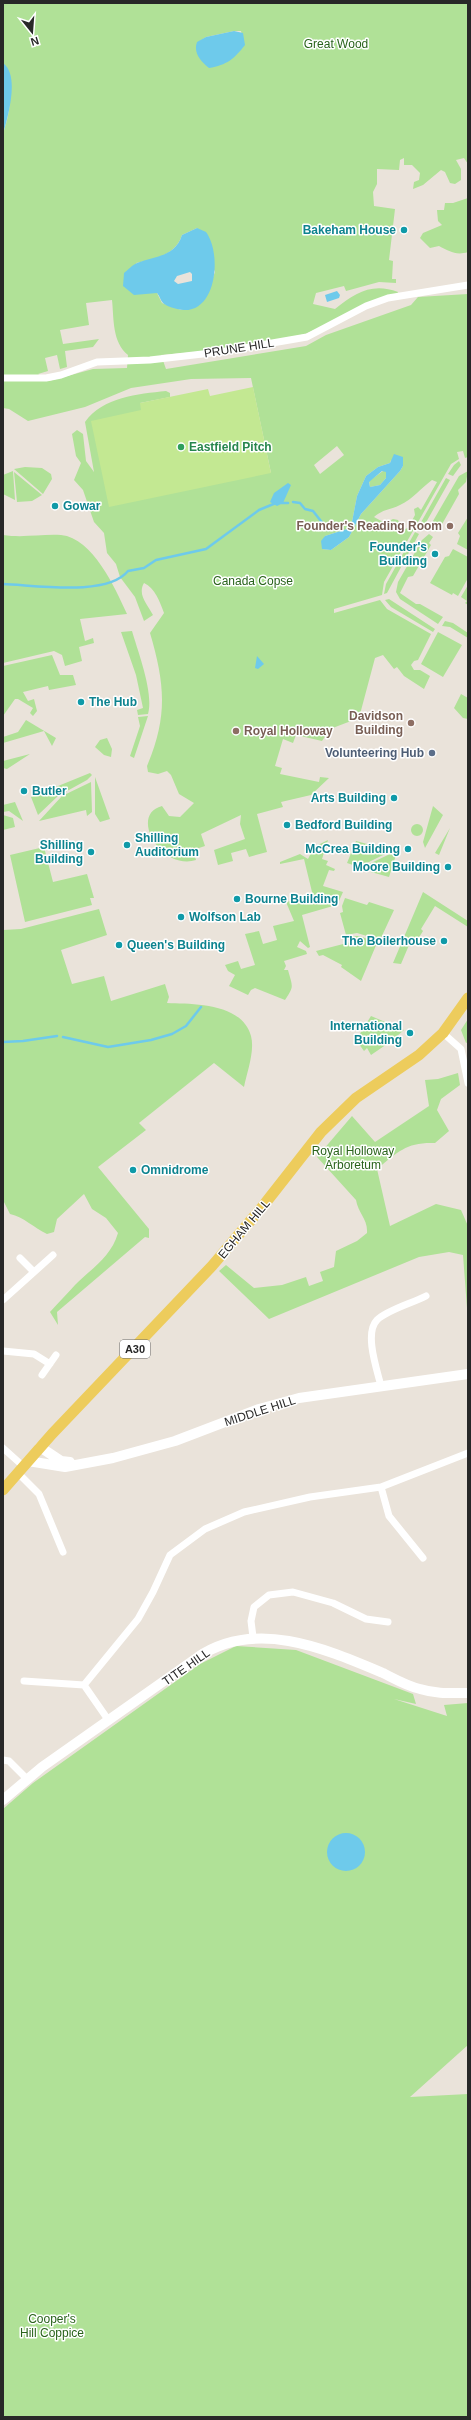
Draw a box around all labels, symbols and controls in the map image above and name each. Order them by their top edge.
north arrow [12,12,52,52]
text: N [29,35,40,48]
park label: Great Wood [304,37,368,51]
place label: Bakeham House [303,223,396,237]
marker: Bakeham House [399,225,409,235]
street label: PRUNE HILL [203,336,275,360]
place label: Eastfield Pitch [189,440,272,454]
marker: Eastfield Pitch [176,442,186,452]
place label: Gowar [63,499,101,513]
marker: Gowar [50,501,60,511]
place label: Founder's Reading Room [296,519,442,533]
marker: Founder's Reading Room [445,521,455,531]
place label: Founder's Building [369,540,427,568]
marker: Founder's Building [430,549,440,559]
park label: Canada Copse [213,574,293,588]
place label: The Hub [89,695,137,709]
marker: The Hub [76,697,86,707]
place label: Davidson Building [349,709,403,737]
marker: Davidson Building [406,718,416,728]
place label: Royal Holloway [244,724,333,738]
marker: Royal Holloway [231,726,241,736]
place label: Volunteering Hub [325,746,424,760]
marker: Volunteering Hub [427,748,437,758]
place label: Butler [32,784,67,798]
marker: Butler [19,786,29,796]
place label: Arts Building [311,791,386,805]
marker: Arts Building [389,793,399,803]
place label: Bedford Building [295,818,392,832]
marker: Bedford Building [282,820,292,830]
place label: Shilling Auditorium [135,831,199,859]
place label: Shilling Building [35,838,83,866]
marker: Shilling Auditorium [122,840,132,850]
place label: McCrea Building [305,842,400,856]
marker: McCrea Building [403,844,413,854]
marker: Shilling Building [86,847,96,857]
place label: Moore Building [353,860,440,874]
marker: Moore Building [443,862,453,872]
place label: Bourne Building [245,892,338,906]
marker: Bourne Building [232,894,242,904]
place label: Wolfson Lab [189,910,261,924]
marker: Wolfson Lab [176,912,186,922]
place label: The Boilerhouse [342,934,436,948]
marker: The Boilerhouse [439,936,449,946]
place label: Queen's Building [127,938,225,952]
marker: Queen's Building [114,940,124,950]
place label: International Building [330,1019,402,1047]
marker: International Building [405,1028,415,1038]
park label: Royal Holloway Arboretum [312,1144,394,1172]
place label: Omnidrome [141,1163,209,1177]
marker: Omnidrome [128,1165,138,1175]
street label: EGHAM HILL [215,1196,273,1261]
road number: A30 [120,1340,150,1358]
street label: MIDDLE HILL [223,1393,298,1429]
street label: TITE HILL [160,1645,213,1688]
park label: Cooper's Hill Coppice [20,2312,84,2340]

